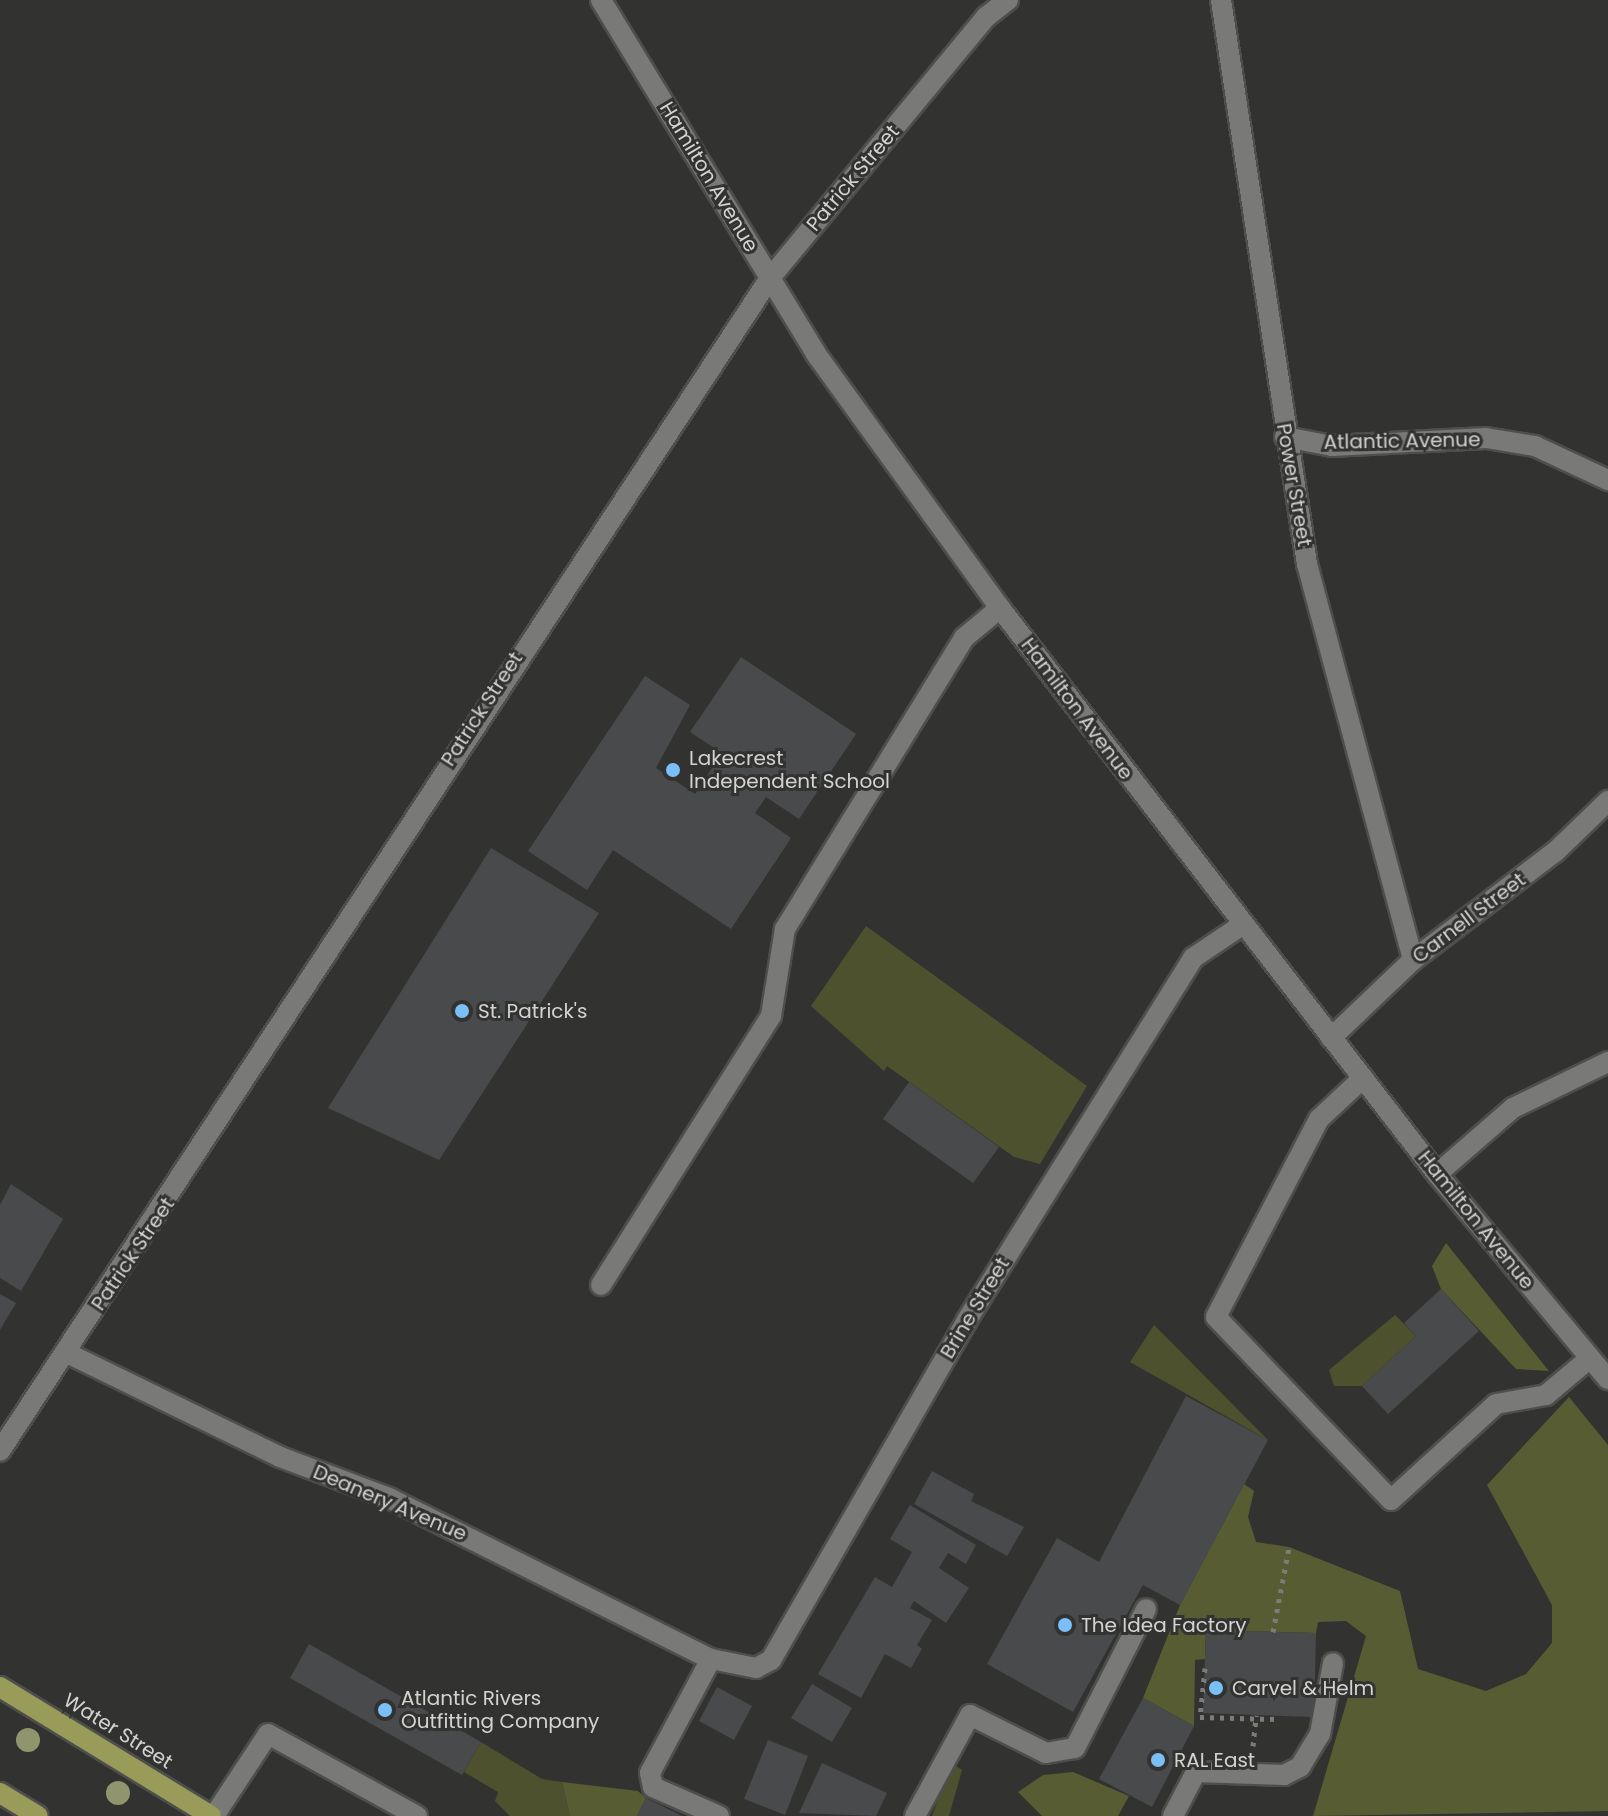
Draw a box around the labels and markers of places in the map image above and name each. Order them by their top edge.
place label: Lakecrest Independent School [689,746,890,793]
marker: Lakecrest Independent School [664,761,682,779]
place label: St. Patrick's [478,999,587,1023]
marker: St. Patrick's [453,1002,471,1020]
place label: The Idea Factory [1081,1613,1247,1637]
marker: The Idea Factory [1056,1616,1074,1634]
place label: Carvel & Helm [1232,1676,1374,1700]
marker: Carvel & Helm [1207,1679,1225,1697]
place label: Atlantic Rivers Outfitting Company [401,1686,599,1733]
marker: Atlantic Rivers Outfitting Company [376,1701,394,1719]
place label: RAL East [1174,1748,1255,1772]
marker: RAL East [1149,1751,1167,1769]

